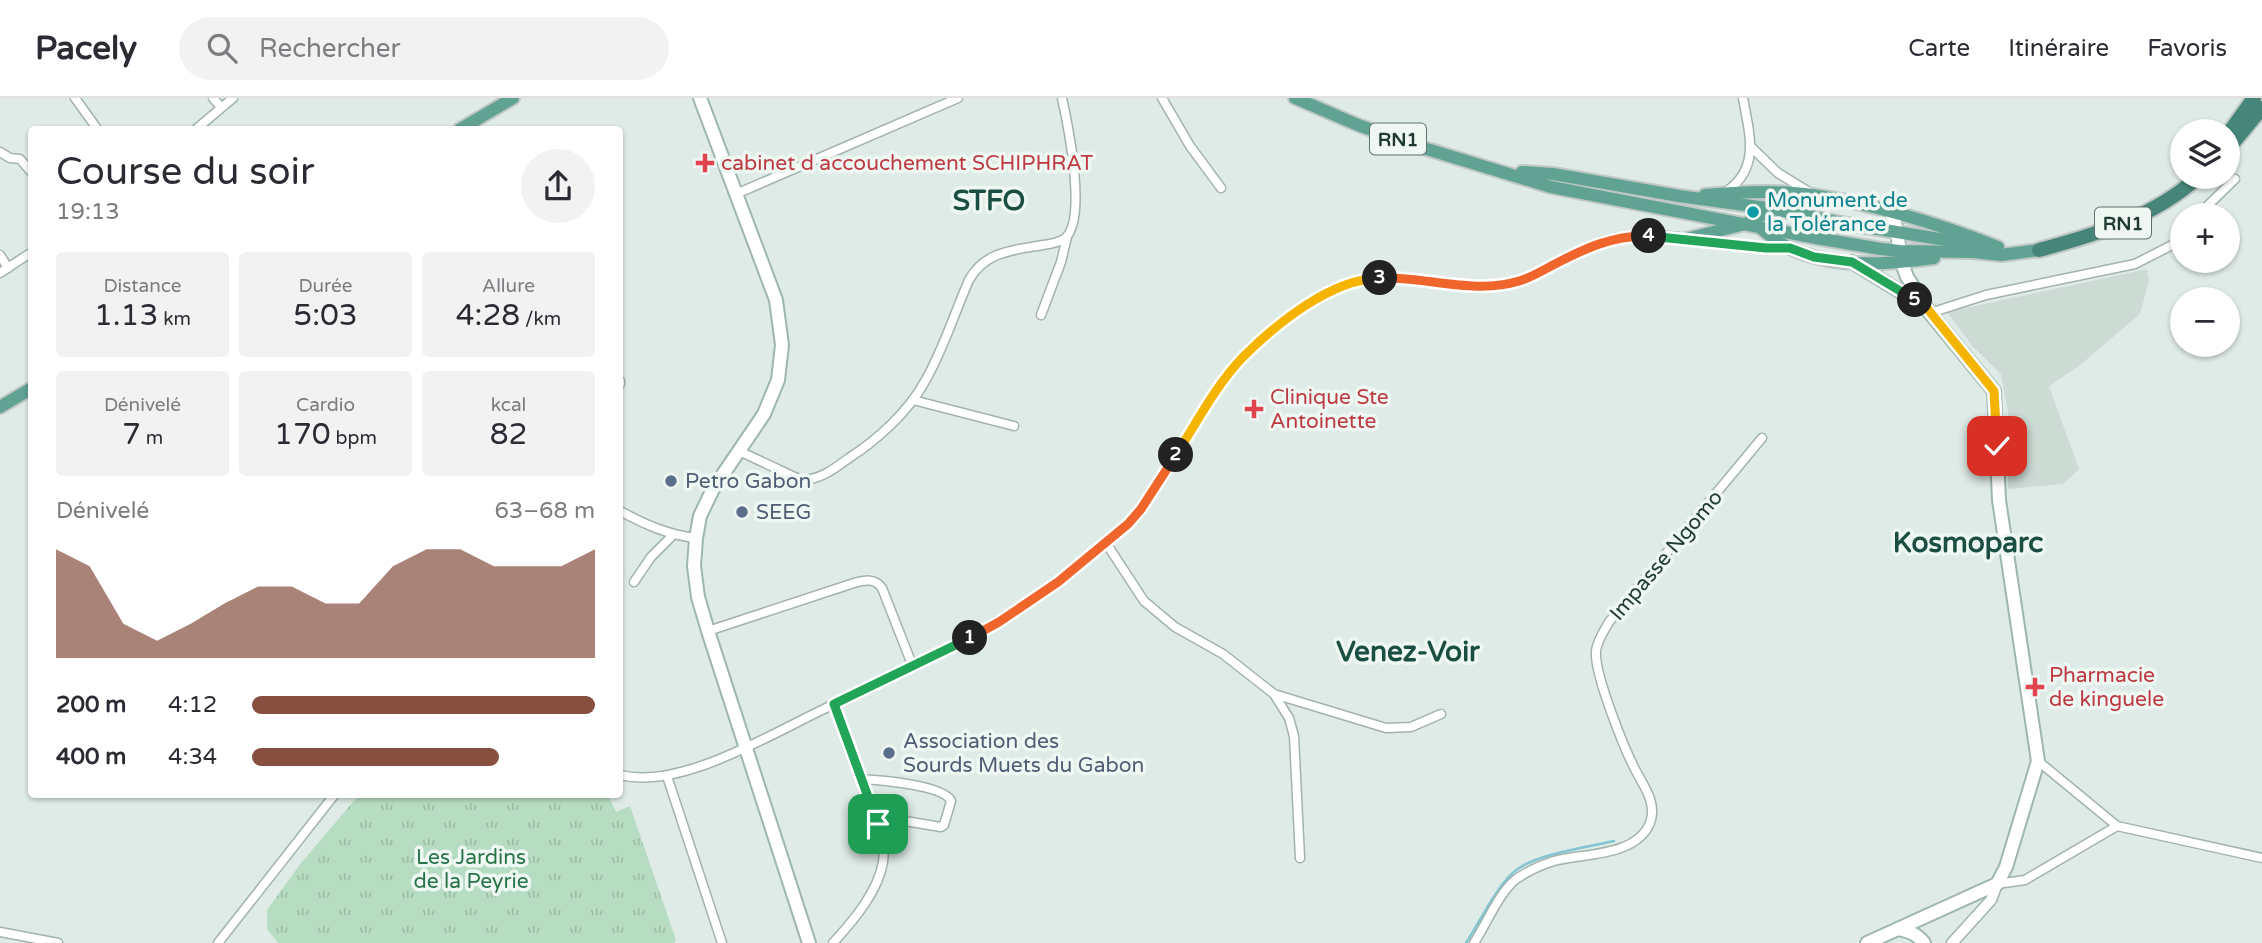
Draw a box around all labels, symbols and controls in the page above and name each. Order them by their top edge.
search box [179,17,669,80]
text: Pacely [35,29,137,68]
icon: search [203,29,241,67]
text: Rechercher [259,33,401,64]
text: Carte [1908,34,1970,63]
text: Itinéraire [2008,34,2109,63]
text: Favoris [2147,34,2227,63]
map controls [2170,119,2240,357]
button: layers [2170,119,2240,189]
road number: RN1 [1370,123,1426,154]
text: Course du soir [56,149,315,195]
button: share [521,149,595,223]
place label: cabinet d accouchement SCHIPHRAT [721,151,1094,176]
marker: cabinet d accouchement SCHIPHRAT [695,153,715,173]
district label: STFO [953,184,1025,218]
place label: Monument de la Tolérance [1767,188,1908,237]
text: 19:13 [56,198,120,226]
button: + [2170,203,2240,273]
marker: Monument de la Tolérance [1745,204,1761,220]
road number: RN1 [2095,208,2151,238]
pin: 4 [1632,218,1666,254]
text: 4 [1643,224,1654,246]
pin: 3 [1362,260,1398,296]
text: 3 [1374,266,1385,288]
text: Distance [103,275,182,297]
text: Durée [298,275,353,297]
text: Allure [482,275,535,297]
pin: 5 [1898,282,1932,318]
button: − [2170,287,2240,357]
text: 5 [1909,288,1920,310]
text: 1.13 [94,297,158,334]
text: 5:03 [293,297,358,334]
text: 4:28 [456,297,520,334]
text: km [158,308,191,330]
text: /km [520,308,561,330]
place label: Clinique Ste Antoinette [1270,385,1389,434]
text: Dénivelé [104,394,181,416]
text: Cardio [296,394,355,416]
text: kcal [491,394,526,416]
marker: Clinique Ste Antoinette [1244,399,1264,419]
text: 7 [122,416,141,453]
text: 170 [274,416,331,453]
text: 82 [490,416,527,453]
pin [1967,416,2027,476]
text: m [141,427,163,449]
text: bpm [331,427,377,449]
icon: check [1978,427,2016,465]
pin: 2 [1158,438,1194,472]
text: 2 [1170,443,1181,465]
place label: Petro Gabon [685,469,811,494]
marker: Petro Gabon [663,473,679,489]
street label: Impasse Ngomo [1605,485,1728,626]
text: Dénivelé [56,497,149,525]
text: 63–68 m [494,497,595,525]
place label: SEEG [756,500,811,525]
marker: SEEG [734,504,750,520]
district label: Kosmoparc [1893,526,2043,560]
pin: 1 [953,620,988,656]
text: 1 [964,626,975,648]
district label: Venez-Voir [1336,635,1481,669]
place label: Pharmacie de kinguele [2049,663,2164,712]
marker: Pharmacie de kinguele [2027,679,2043,695]
text: 200 m [56,691,126,719]
text: 4:12 [168,691,217,719]
place label: Association des Sourds Muets du Gabon [903,729,1144,778]
text: 400 m [56,743,126,771]
text: 4:34 [168,743,217,771]
marker: Association des Sourds Muets du Gabon [881,745,897,761]
pin [848,794,908,854]
icon: arrive [859,805,897,843]
park label: Les Jardins de la Peyrie [413,845,529,894]

